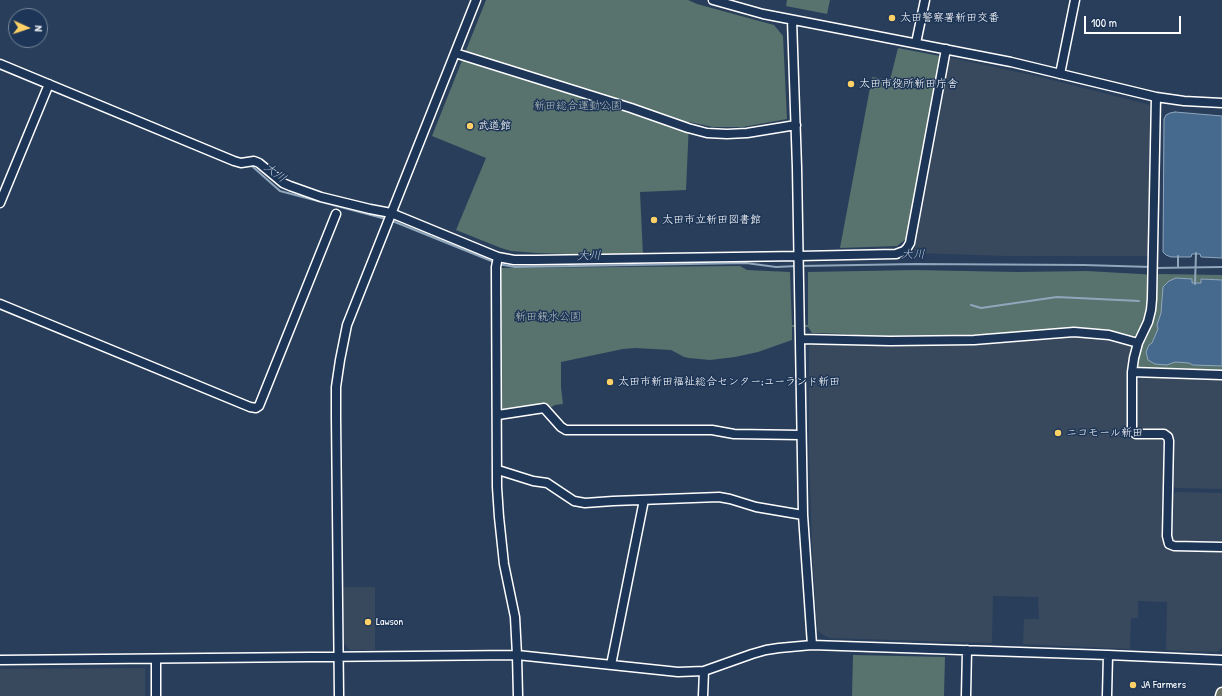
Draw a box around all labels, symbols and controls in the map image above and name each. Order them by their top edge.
north arrow [8,8,48,48]
scale bar [1086,8,1183,34]
place label: 太田警察署新田交番 [900,11,999,25]
marker: 太田警察署新田交番 [887,13,897,23]
text: 100 m [1091,14,1117,31]
text: N [32,25,46,32]
place label: 太田市役所新田庁舎 [859,77,958,91]
marker: 太田市役所新田庁舎 [846,79,856,89]
park label: 新田総合運動公園 [534,99,622,113]
place label: 武道館 [478,119,511,133]
marker: 武道館 [465,121,475,131]
water label: 大川 [261,160,289,186]
place label: 太田市立新田図書館 [662,213,761,227]
marker: 太田市立新田図書館 [649,215,659,225]
water label: 大川 [901,248,925,262]
water label: 大川 [577,249,601,263]
park label: 新田親水公園 [515,310,581,324]
place label: 太田市新田福祉総合センター;ユーランド新田 [618,375,840,389]
marker: 太田市新田福祉総合センター;ユーランド新田 [605,377,615,387]
place label: ニコモール新田 [1066,426,1143,440]
marker: ニコモール新田 [1053,428,1063,438]
place label: Lawson [376,615,403,629]
marker: Lawson [363,617,373,627]
place label: JA Farmers [1141,678,1186,692]
marker: JA Farmers [1128,680,1138,690]

